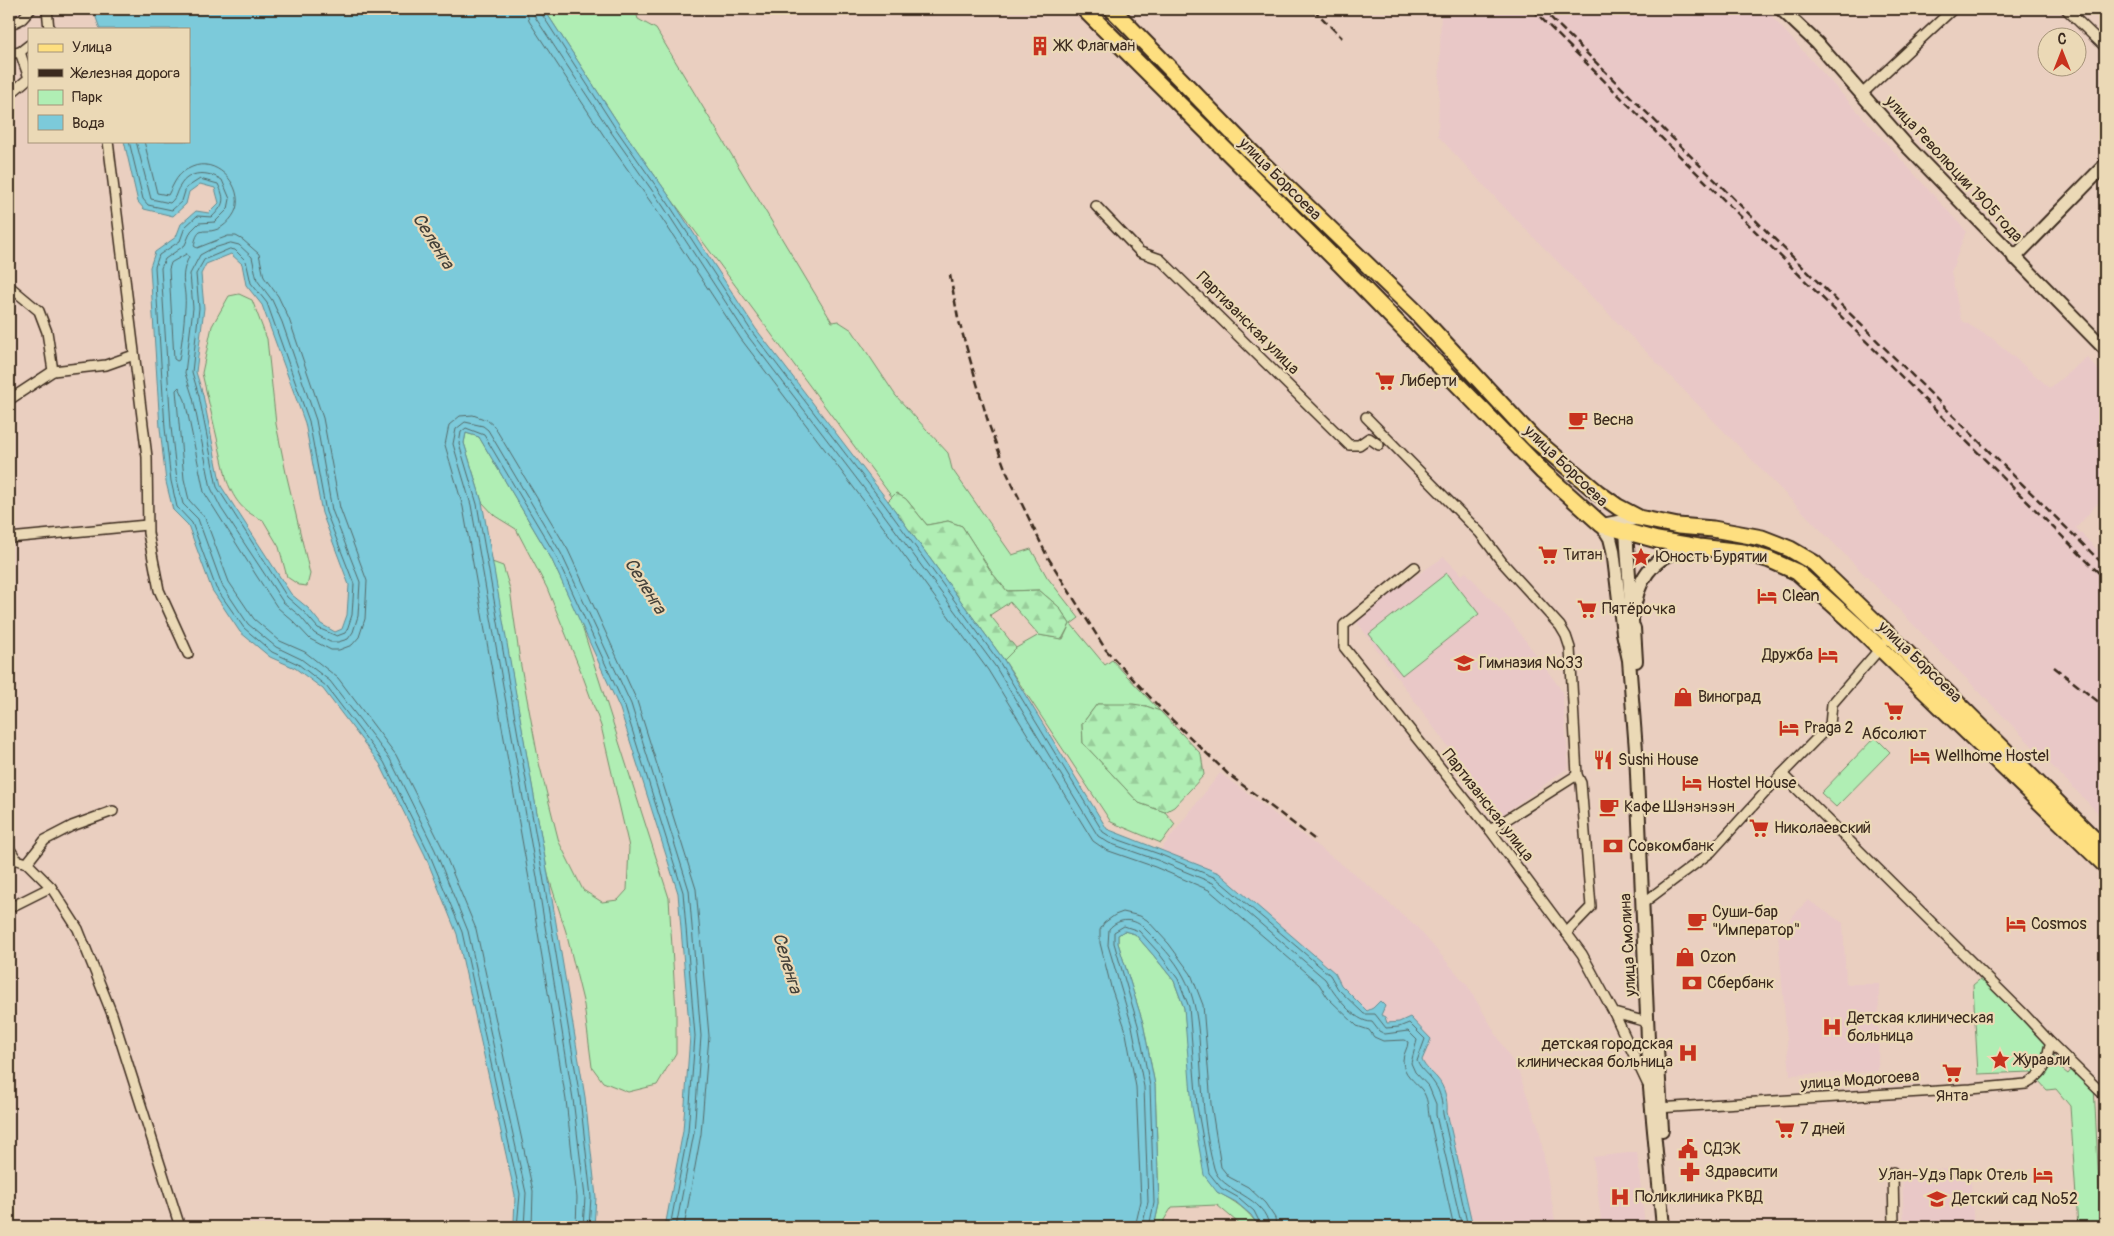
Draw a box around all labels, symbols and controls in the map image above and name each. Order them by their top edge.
legend [28,28,190,142]
north arrow [2036,28,2086,78]
text: С [2058,31,2067,48]
building icon: ЖК Флагман [1029,35,1051,57]
place label: ЖК Флагман [1052,36,1135,56]
text: Улица [72,38,112,57]
text: Железная дорога [70,64,180,83]
text: Парк [72,88,103,107]
street label: улица Революции 1905 года [1880,91,2027,246]
text: Вода [72,114,105,133]
street label: улица Борсоева [1234,133,1326,225]
water label: Селенга [407,209,460,275]
street label: Партизанская улица [1192,267,1304,379]
supermarket icon: Либерти [1374,370,1396,392]
place label: Либерти [1399,371,1456,391]
cafe icon: Весна [1567,409,1589,431]
place label: Весна [1593,410,1634,430]
street label: улица Борсоева [1519,420,1612,511]
supermarket icon: Титан [1537,544,1559,566]
place label: Титан [1563,545,1602,565]
place icon: Юность Бурятии [1630,546,1652,568]
place label: Юность Бурятии [1656,547,1767,567]
water label: Селенга [619,554,672,620]
hotel icon: Clean [1756,585,1778,607]
place label: Clean [1782,586,1820,606]
supermarket icon: Пятёрочка [1576,598,1598,620]
place label: Пятёрочка [1602,599,1676,619]
street label: улица Борсоева [1873,616,1966,707]
hotel icon: Дружба [1817,644,1839,666]
place label: Дружба [1761,645,1813,665]
school or university icon: Гимназия №33 [1453,652,1475,674]
place label: Гимназия №33 [1479,653,1583,673]
shop icon: Виноград [1672,686,1694,708]
place label: Виноград [1698,687,1761,707]
supermarket icon: Абсолют [1883,700,1905,722]
hotel icon: Praga 2 [1778,717,1800,739]
place label: Praga 2 [1804,718,1854,738]
place label: Абсолют [1861,724,1927,744]
street label: Партизанская улица [1438,745,1538,865]
hotel icon: Wellhome Hostel [1909,745,1931,767]
place label: Wellhome Hostel [1935,746,2049,766]
restaurant icon: Sushi House [1592,749,1614,771]
place label: Sushi House [1618,750,1698,770]
hotel icon: Hostel House [1681,772,1703,794]
place label: Hostel House [1707,773,1796,793]
cafe icon: Кафе Шэнэнээн [1598,796,1620,818]
place label: Кафе Шэнэнээн [1624,797,1735,817]
supermarket icon: Николаевский [1748,817,1770,839]
place label: Николаевский [1774,818,1871,838]
bank icon: Совкомбанк [1602,835,1624,857]
place label: Совкомбанк [1628,836,1715,856]
street label: улица Смолина [1615,893,1641,998]
place label: Суши-бар "Император" [1712,902,1800,940]
cafe icon: Суши-бар "Император" [1686,910,1708,932]
hotel icon: Cosmos [2005,913,2027,935]
place label: Cosmos [2031,914,2087,934]
water label: Селенга [767,930,808,997]
shop icon: Ozon [1674,946,1696,968]
place label: Ozon [1700,947,1736,967]
bank icon: Сбербанк [1681,972,1703,994]
place label: Сбербанк [1707,973,1774,993]
place label: Детская клиническая больница [1846,1008,1994,1046]
hospital icon: Детская клиническая больница [1821,1016,1843,1038]
place label: детская городская клиническая больница [1517,1034,1673,1072]
hospital icon: детская городская клиническая больница [1677,1042,1699,1064]
place icon: Журавли [1989,1049,2011,1071]
place label: Журавли [2012,1050,2070,1070]
supermarket icon: Янта [1941,1062,1963,1084]
street label: улица Модогоева [1799,1066,1920,1094]
place label: Янта [1936,1086,1968,1106]
supermarket icon: 7 дней [1774,1118,1796,1140]
place label: 7 дней [1800,1119,1845,1139]
public building icon: СДЭК [1677,1138,1699,1160]
place label: СДЭК [1703,1139,1741,1159]
pharmacy icon: Здравсити [1679,1161,1701,1183]
place label: Здравсити [1705,1162,1777,1182]
hotel icon: Улан-Удэ Парк Отель [2032,1164,2054,1186]
place label: Улан-Удэ Парк Отель [1878,1165,2028,1185]
hospital icon: Поликлиника РКВД [1609,1186,1631,1208]
place label: Поликлиника РКВД [1635,1187,1763,1207]
school or university icon: Детский сад №52 [1926,1188,1948,1210]
place label: Детский сад №52 [1951,1189,2078,1209]

